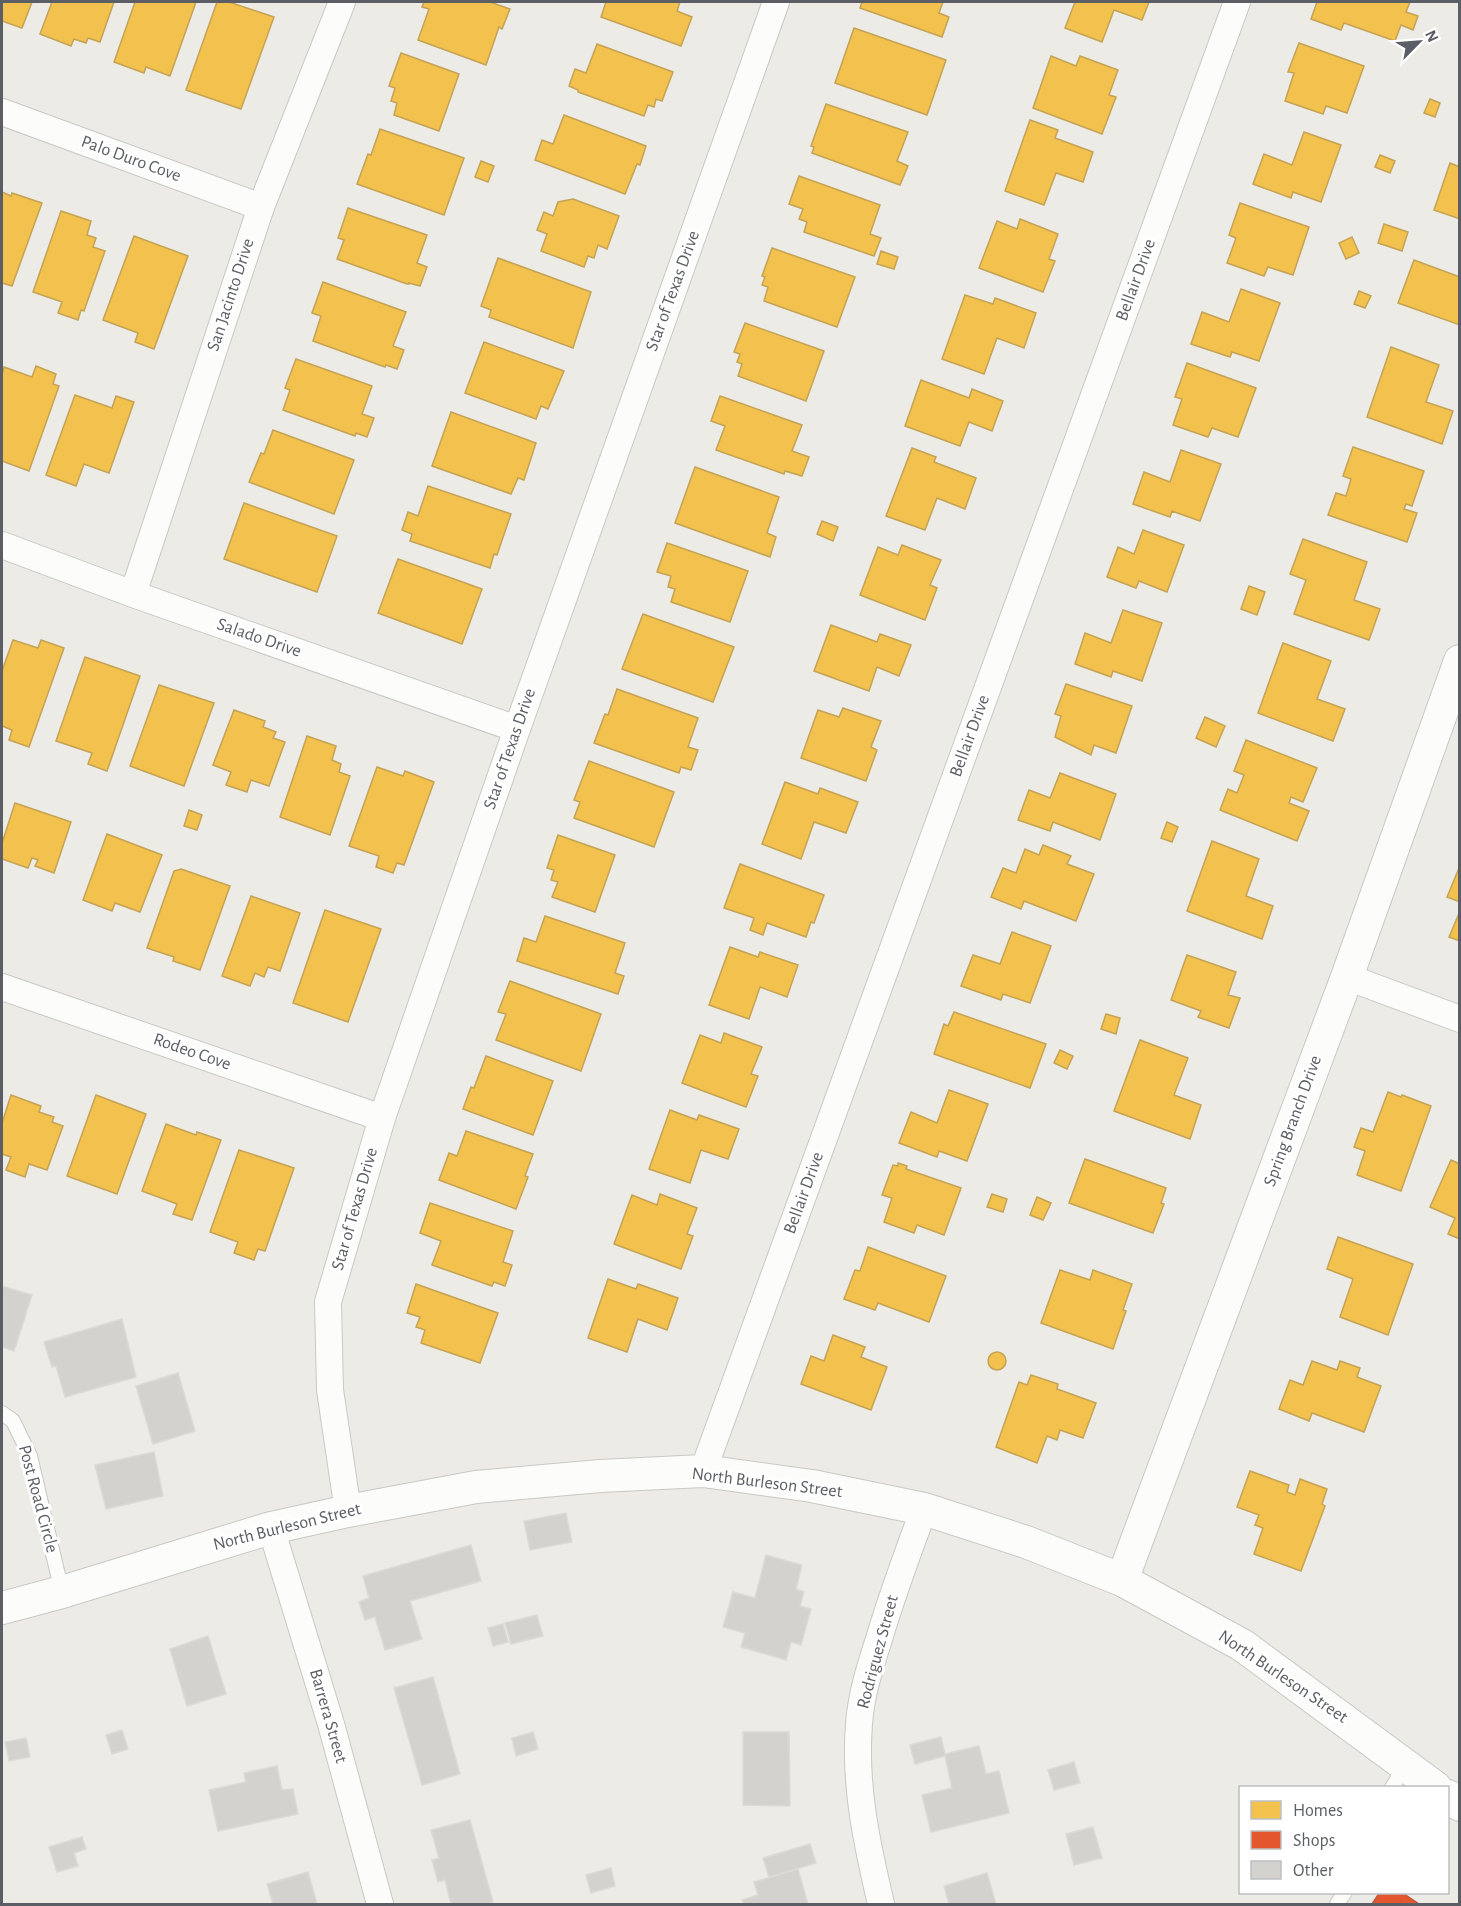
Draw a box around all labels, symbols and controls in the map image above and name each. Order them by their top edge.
north arrow [1389,12,1449,72]
text: N [1422,28,1441,45]
street label: Palo Duro Cove [79,133,183,185]
street label: Star of Texas Drive [643,228,703,354]
street label: San Jacinto Drive [204,236,258,354]
street label: Bellair Drive [1113,237,1159,323]
street label: Salado Drive [215,615,303,661]
street label: Star of Texas Drive [481,686,539,812]
street label: Bellair Drive [947,693,993,779]
street label: Rodeo Cove [151,1030,233,1074]
street label: Spring Branch Drive [1261,1053,1325,1189]
street label: Star of Texas Drive [329,1146,381,1272]
street label: Bellair Drive [781,1150,827,1236]
street label: Post Road Circle [15,1443,61,1555]
street label: North Burleson Street [691,1465,844,1501]
street label: North Burleson Street [211,1500,363,1554]
street label: Rodriguez Street [854,1593,902,1711]
street label: North Burleson Street [1215,1627,1351,1727]
street label: Barrera Street [306,1667,350,1765]
legend [1239,1786,1449,1894]
text: Homes [1293,1802,1343,1820]
text: Shops [1293,1832,1335,1850]
text: Other [1293,1862,1334,1880]

